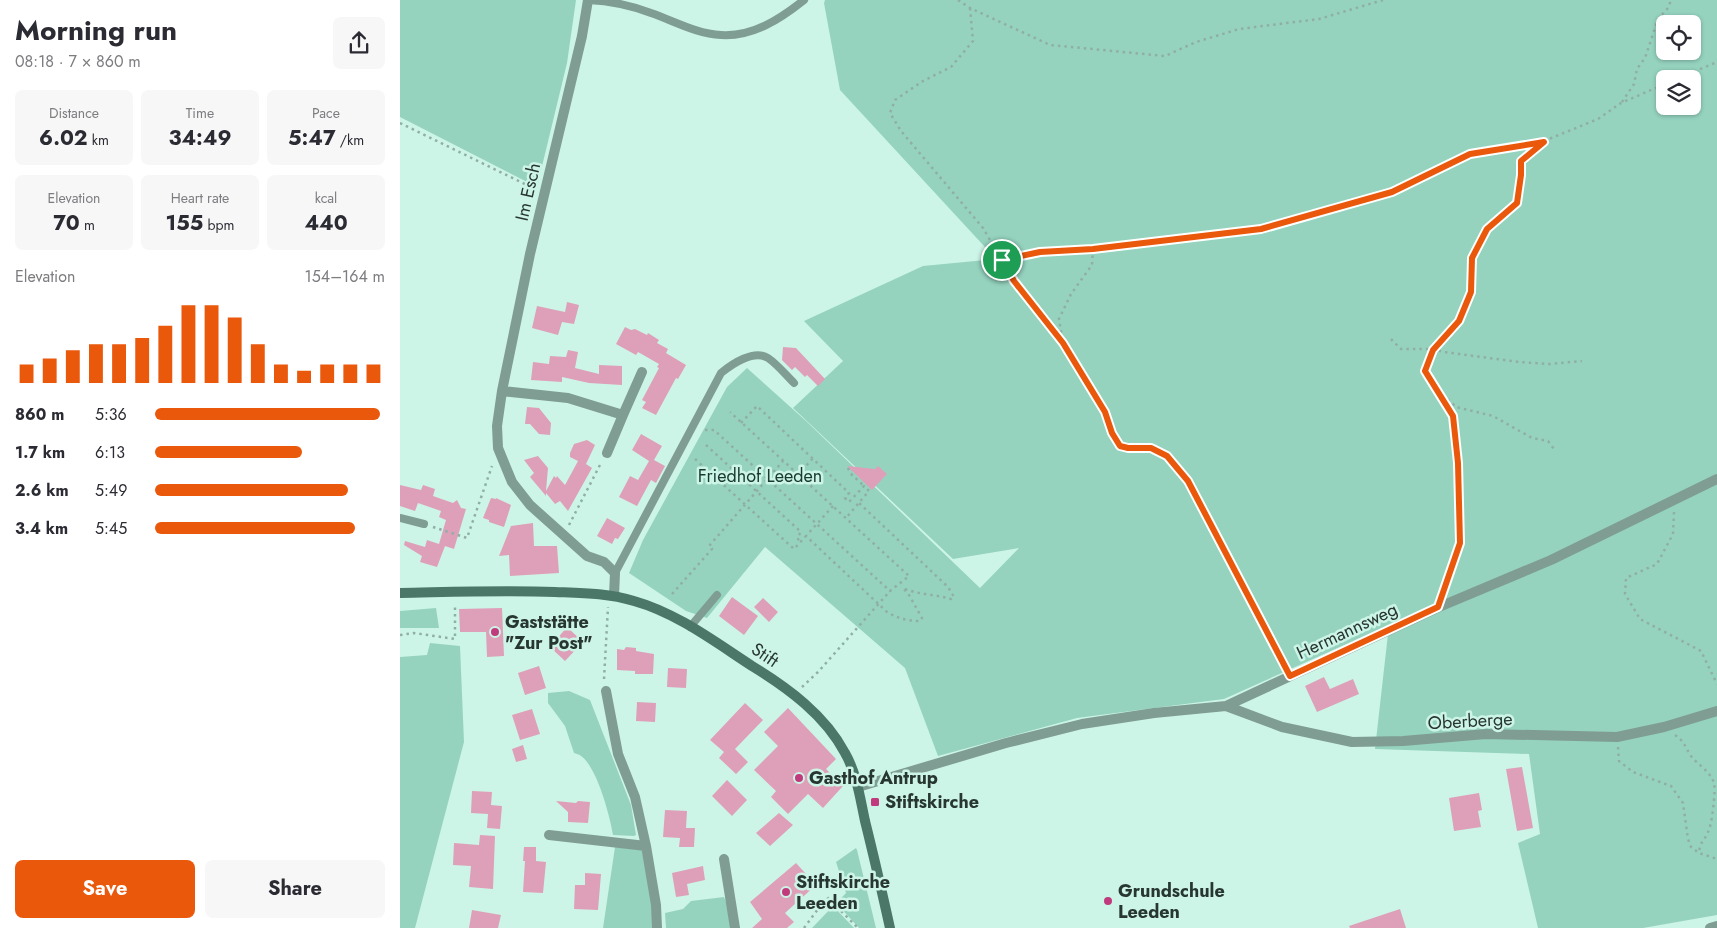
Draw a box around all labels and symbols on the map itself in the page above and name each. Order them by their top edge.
street label: Im Esch [509,160,547,224]
pin [981,239,1023,281]
park label: Friedhof Leeden [698,463,822,489]
street label: Hermannsweg [1292,596,1402,666]
place label: Gaststätte "Zur Post" [505,609,593,656]
marker: Gaststätte "Zur Post" [489,626,501,638]
street label: Stift [746,636,785,674]
street label: Oberberge [1427,706,1513,736]
place label: Gasthof Antrup [809,765,938,791]
marker: Gasthof Antrup [793,772,805,784]
place label: Stiftskirche [885,789,979,815]
marker: Stiftskirche [869,796,881,808]
place label: Stiftskirche Leeden [796,869,890,916]
place label: Grundschule Leeden [1118,878,1225,925]
marker: Stiftskirche Leeden [780,886,792,898]
marker: Grundschule Leeden [1102,895,1114,907]

